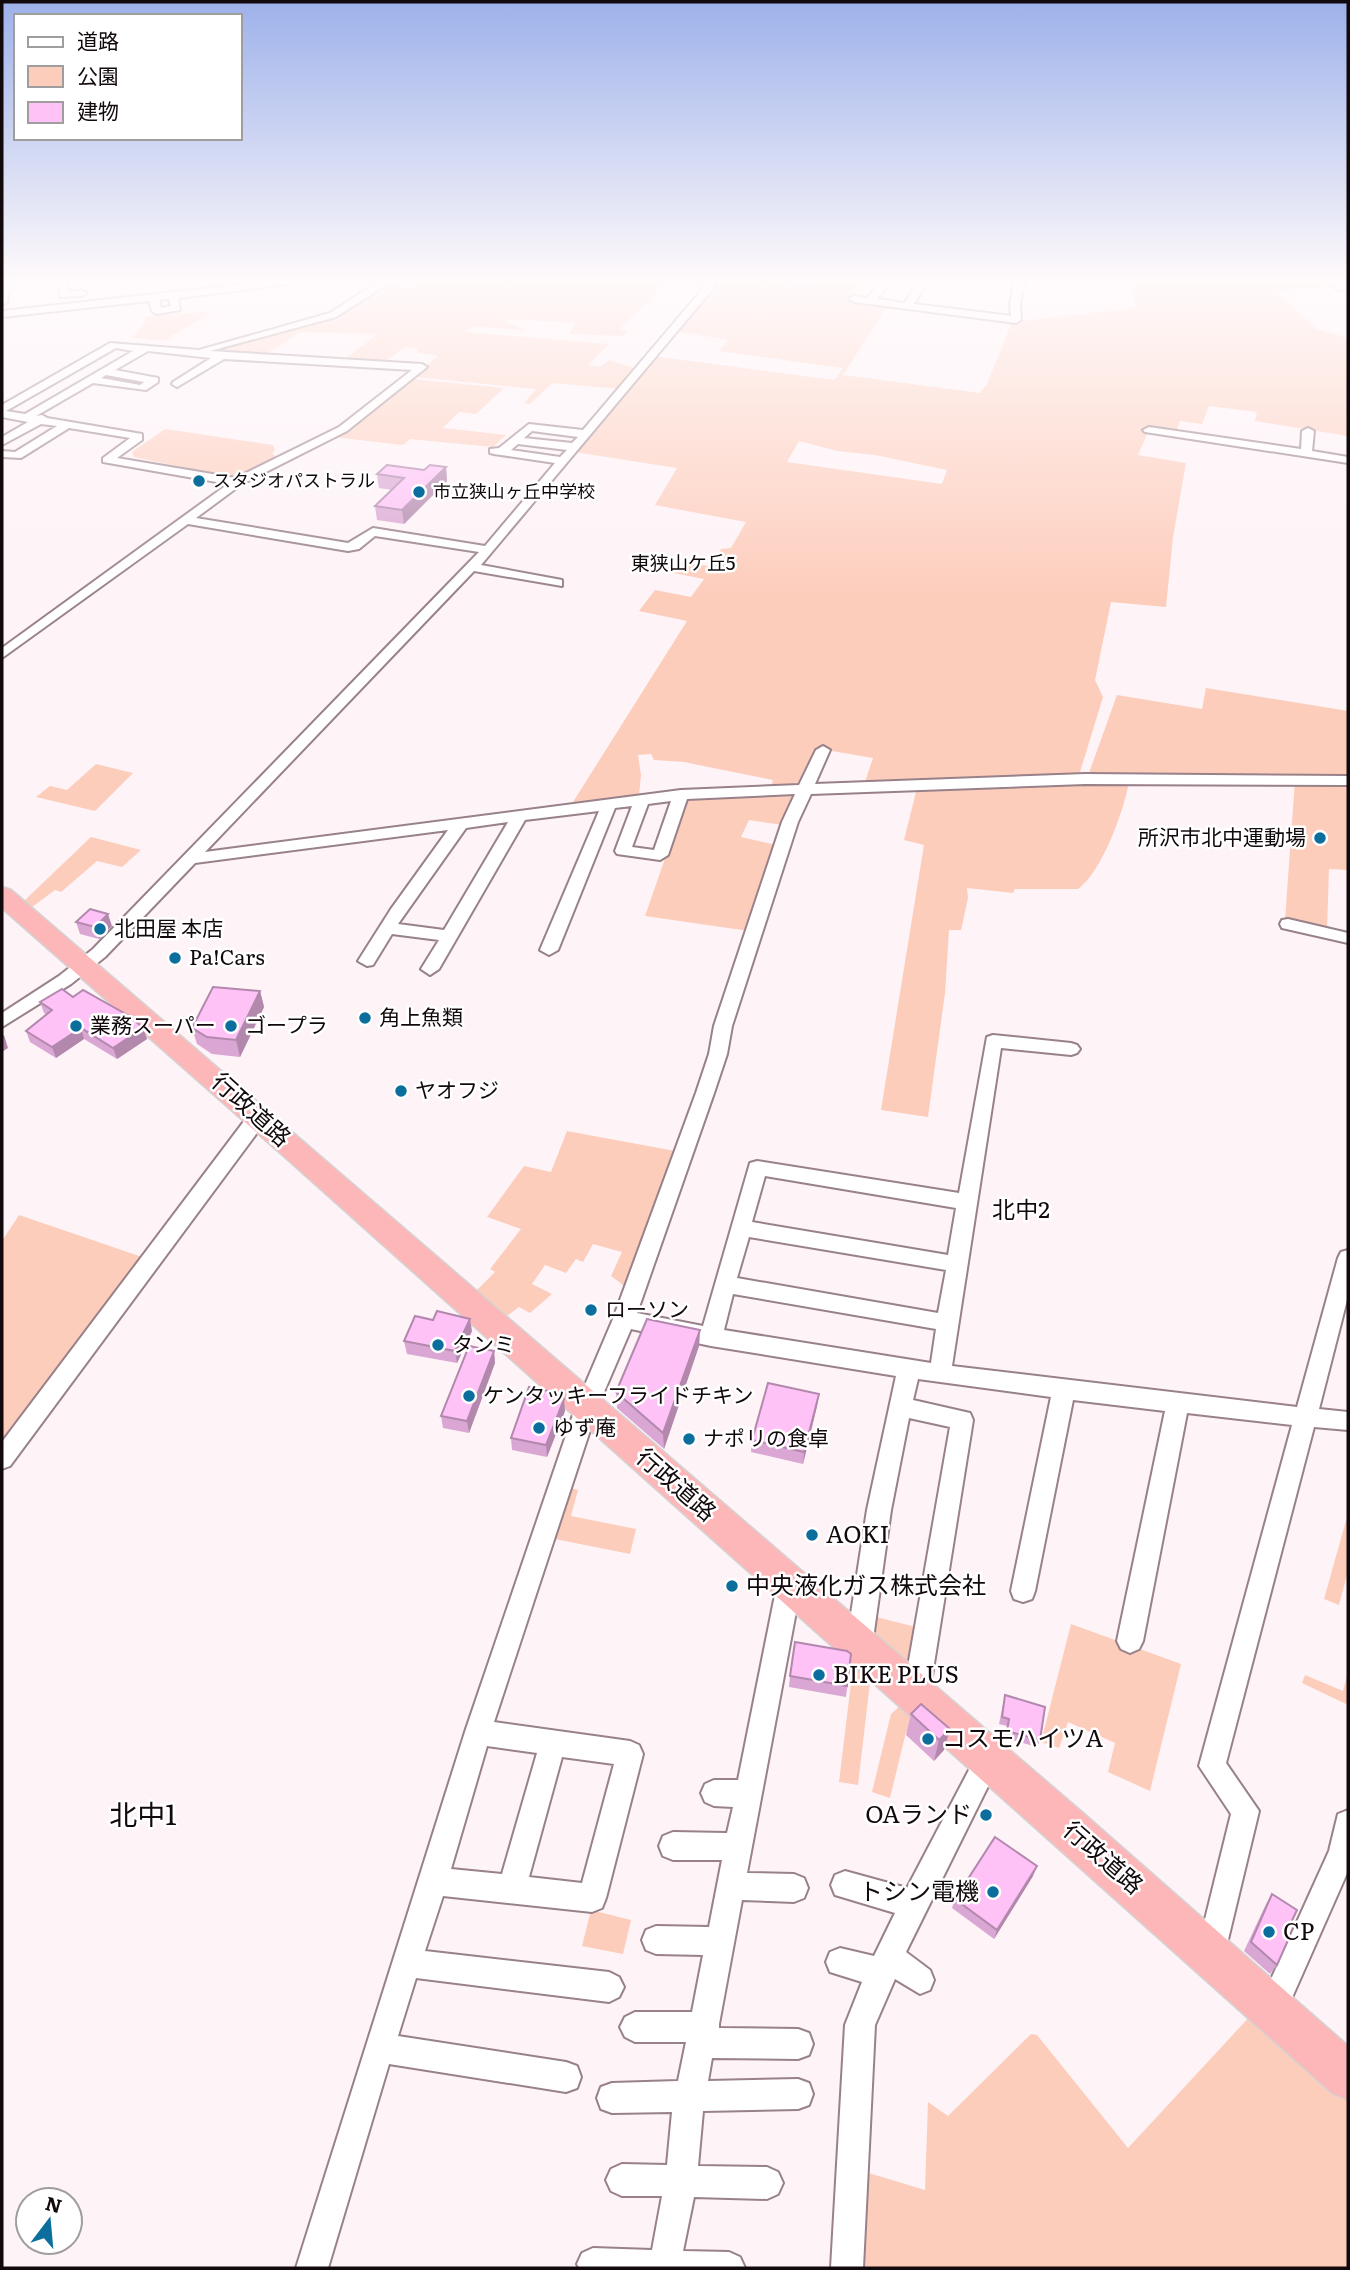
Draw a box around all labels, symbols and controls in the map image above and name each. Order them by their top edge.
legend [14,14,242,140]
text: 道路 [77,24,119,55]
text: 公園 [77,59,119,90]
text: 建物 [77,94,119,125]
place label: スタジオパストラル [213,466,375,493]
marker: スタジオパストラル [191,473,207,489]
place label: 市立狭山ヶ丘中学校 [433,477,595,504]
marker: 市立狭山ヶ丘中学校 [411,484,427,500]
district label: 東狭山ケ丘5 [631,548,736,576]
place label: 所沢市北中運動場 [1138,820,1306,851]
marker: 所沢市北中運動場 [1312,830,1328,846]
place label: 北田屋 本店 [114,911,223,942]
marker: 北田屋 本店 [92,921,108,937]
place label: Pa!Cars [189,940,265,971]
marker: Pa!Cars [167,950,183,966]
place label: 角上魚類 [379,1000,463,1031]
place label: 業務スーパー [90,1008,216,1039]
place label: ゴープラ [245,1008,328,1039]
marker: 角上魚類 [357,1010,373,1026]
marker: 業務スーパー [68,1018,84,1034]
marker: ゴープラ [223,1018,239,1034]
street label: 行政道路 [205,1063,300,1153]
place label: ヤオフジ [415,1073,499,1104]
marker: ヤオフジ [393,1083,409,1099]
district label: 北中2 [992,1191,1050,1225]
place label: ローソン [605,1292,689,1323]
marker: ローソン [583,1302,599,1318]
place label: タンミ [452,1327,515,1358]
marker: タンミ [430,1337,446,1353]
place label: ケンタッキーフライドチキン [483,1378,753,1409]
marker: ケンタッキーフライドチキン [461,1388,477,1404]
place label: ゆず庵 [553,1410,616,1441]
marker: ゆず庵 [531,1420,547,1436]
place label: ナポリの食卓 [703,1421,829,1452]
marker: ナポリの食卓 [681,1431,697,1447]
street label: 行政道路 [630,1438,725,1528]
place label: AOKI [826,1515,889,1550]
marker: AOKI [804,1527,820,1543]
place label: 中央液化ガス株式会社 [746,1566,986,1601]
marker: 中央液化ガス株式会社 [724,1578,740,1594]
place label: BIKE PLUS [833,1655,959,1690]
marker: BIKE PLUS [811,1667,827,1683]
place label: コスモハイツA [942,1719,1104,1754]
marker: コスモハイツA [920,1731,936,1747]
district label: 北中1 [109,1792,177,1834]
place label: OAランド [865,1795,972,1830]
marker: OAランド [978,1807,994,1823]
street label: 行政道路 [1057,1811,1152,1901]
place label: トシン電機 [859,1872,979,1907]
marker: トシン電機 [985,1884,1001,1900]
place label: CP [1283,1912,1314,1947]
marker: CP [1261,1924,1277,1940]
north arrow [14,2186,84,2256]
text: N [42,2188,66,2219]

